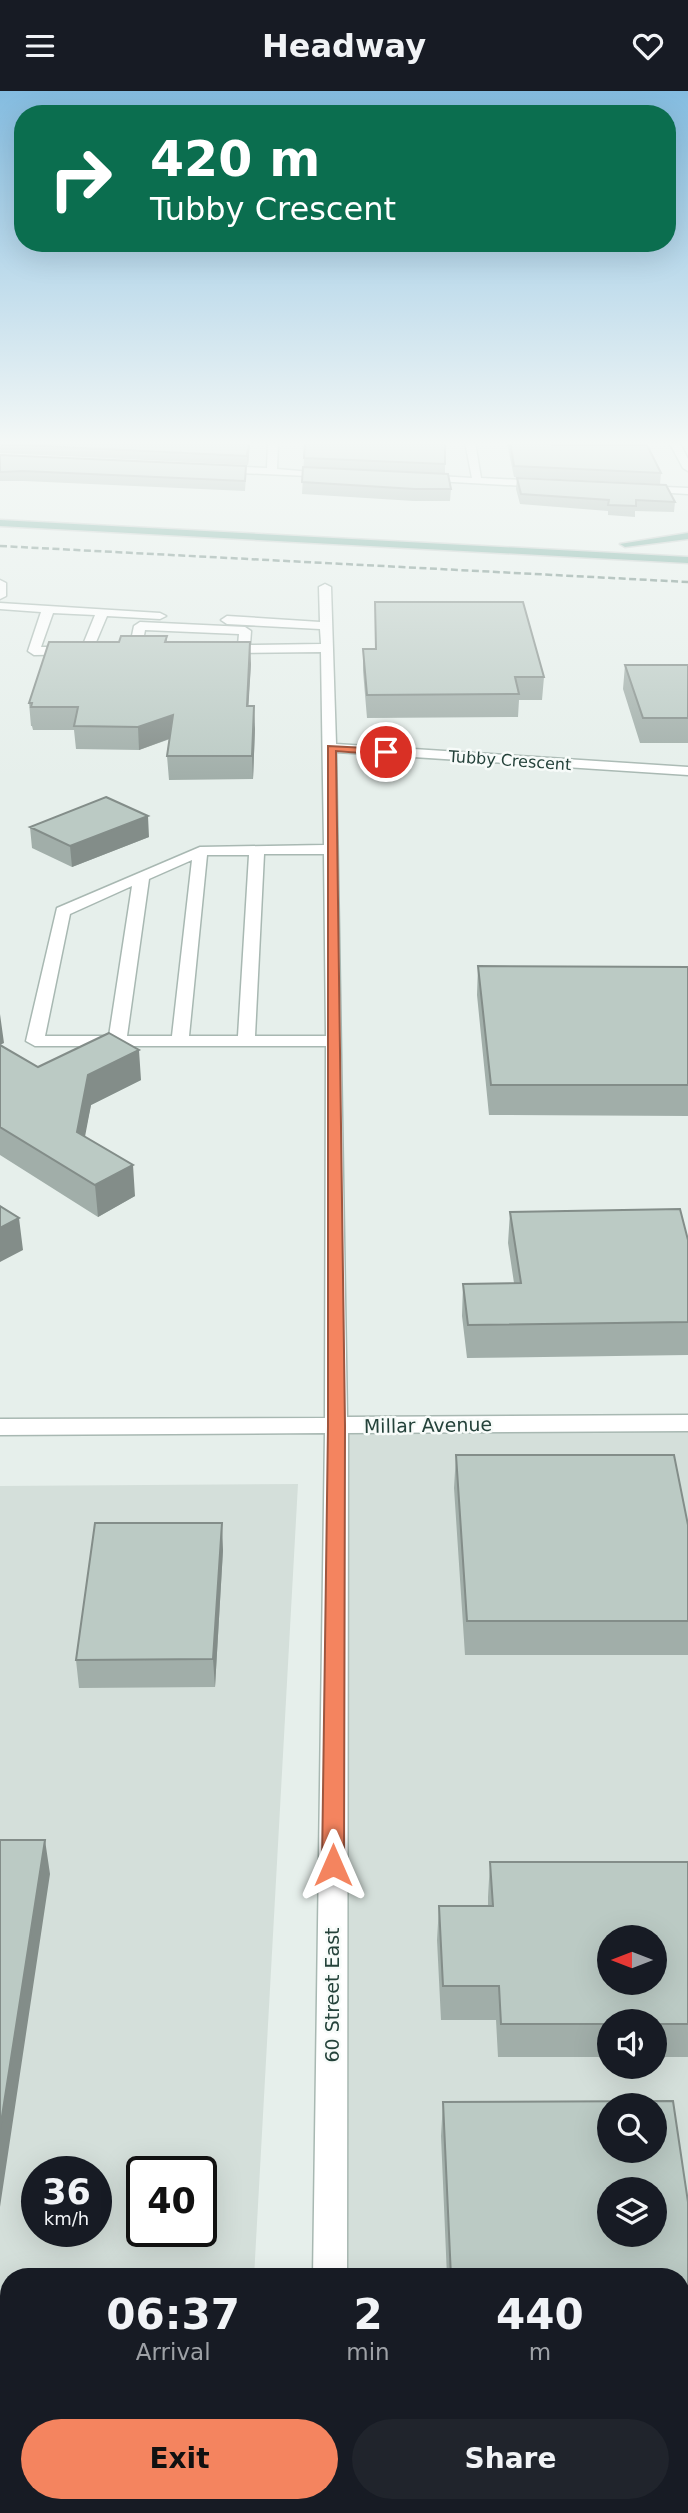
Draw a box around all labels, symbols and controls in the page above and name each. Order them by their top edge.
icon: menu [21,27,59,65]
text: Headway [262,27,426,65]
icon: heart [629,27,667,65]
text: 420 m [150,131,320,188]
icon: right [35,133,126,224]
text: Tubby Crescent [150,190,396,228]
pin [356,722,416,782]
icon: arrive [367,733,405,771]
street label: Tubby Crescent [447,747,572,774]
street label: Millar Avenue [364,1413,492,1437]
position arrow [296,1828,370,1902]
north arrow [597,1925,667,1995]
map controls [597,1925,667,2247]
street label: 60 Street East [321,1928,343,2063]
button: sound [597,2009,667,2079]
button: search [597,2093,667,2163]
speed limit sign: 40 [126,2156,217,2247]
text: 36 [42,2172,91,2212]
button: layers [597,2177,667,2247]
text: km/h [44,2208,89,2229]
text: 06:37 [106,2290,240,2339]
text: 2 [353,2290,383,2339]
text: 440 [496,2290,584,2339]
text: Arrival [136,2339,211,2365]
text: min [346,2339,390,2365]
text: m [529,2339,551,2365]
button: Exit [21,2419,338,2499]
button: Share [352,2419,669,2499]

